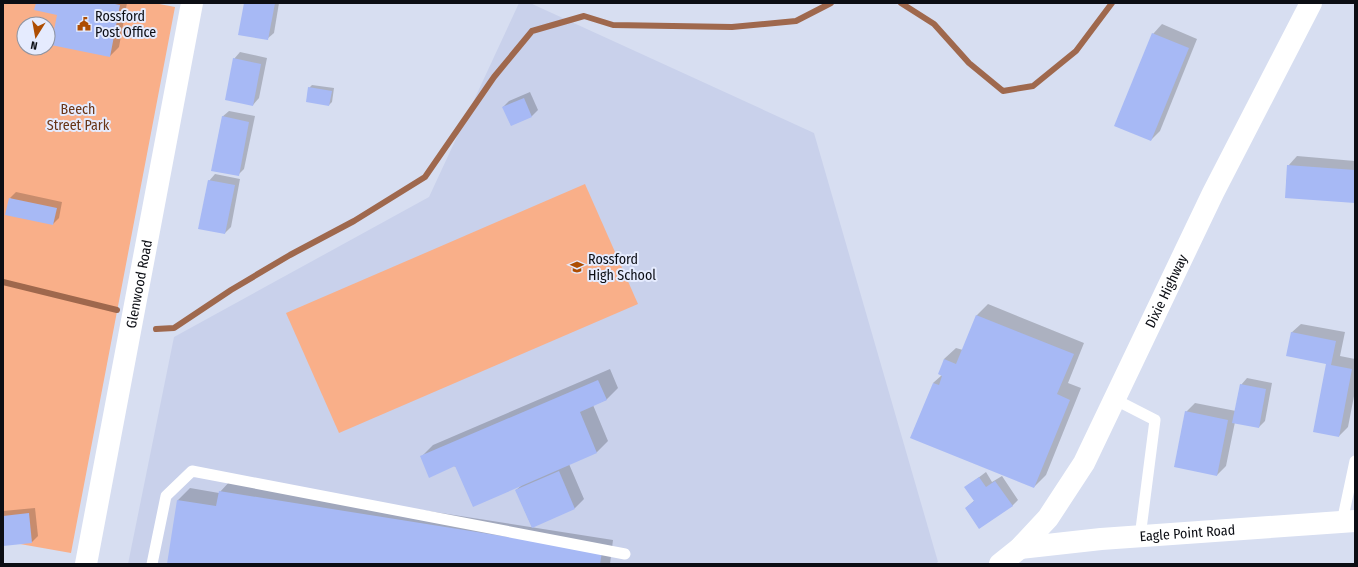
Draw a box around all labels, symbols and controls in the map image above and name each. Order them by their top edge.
place label: Rossford Post Office [95,8,156,41]
north arrow [16,16,56,56]
public building icon: Rossford Post Office [76,16,92,32]
text: N [30,38,39,52]
park label: Beech Street Park [47,101,110,134]
street label: Glenwood Road [123,238,156,330]
place label: Rossford High School [588,251,656,284]
street label: Dixie Highway [1142,251,1192,331]
school or university icon: Rossford High School [569,259,585,275]
street label: Eagle Point Road [1139,522,1236,545]

